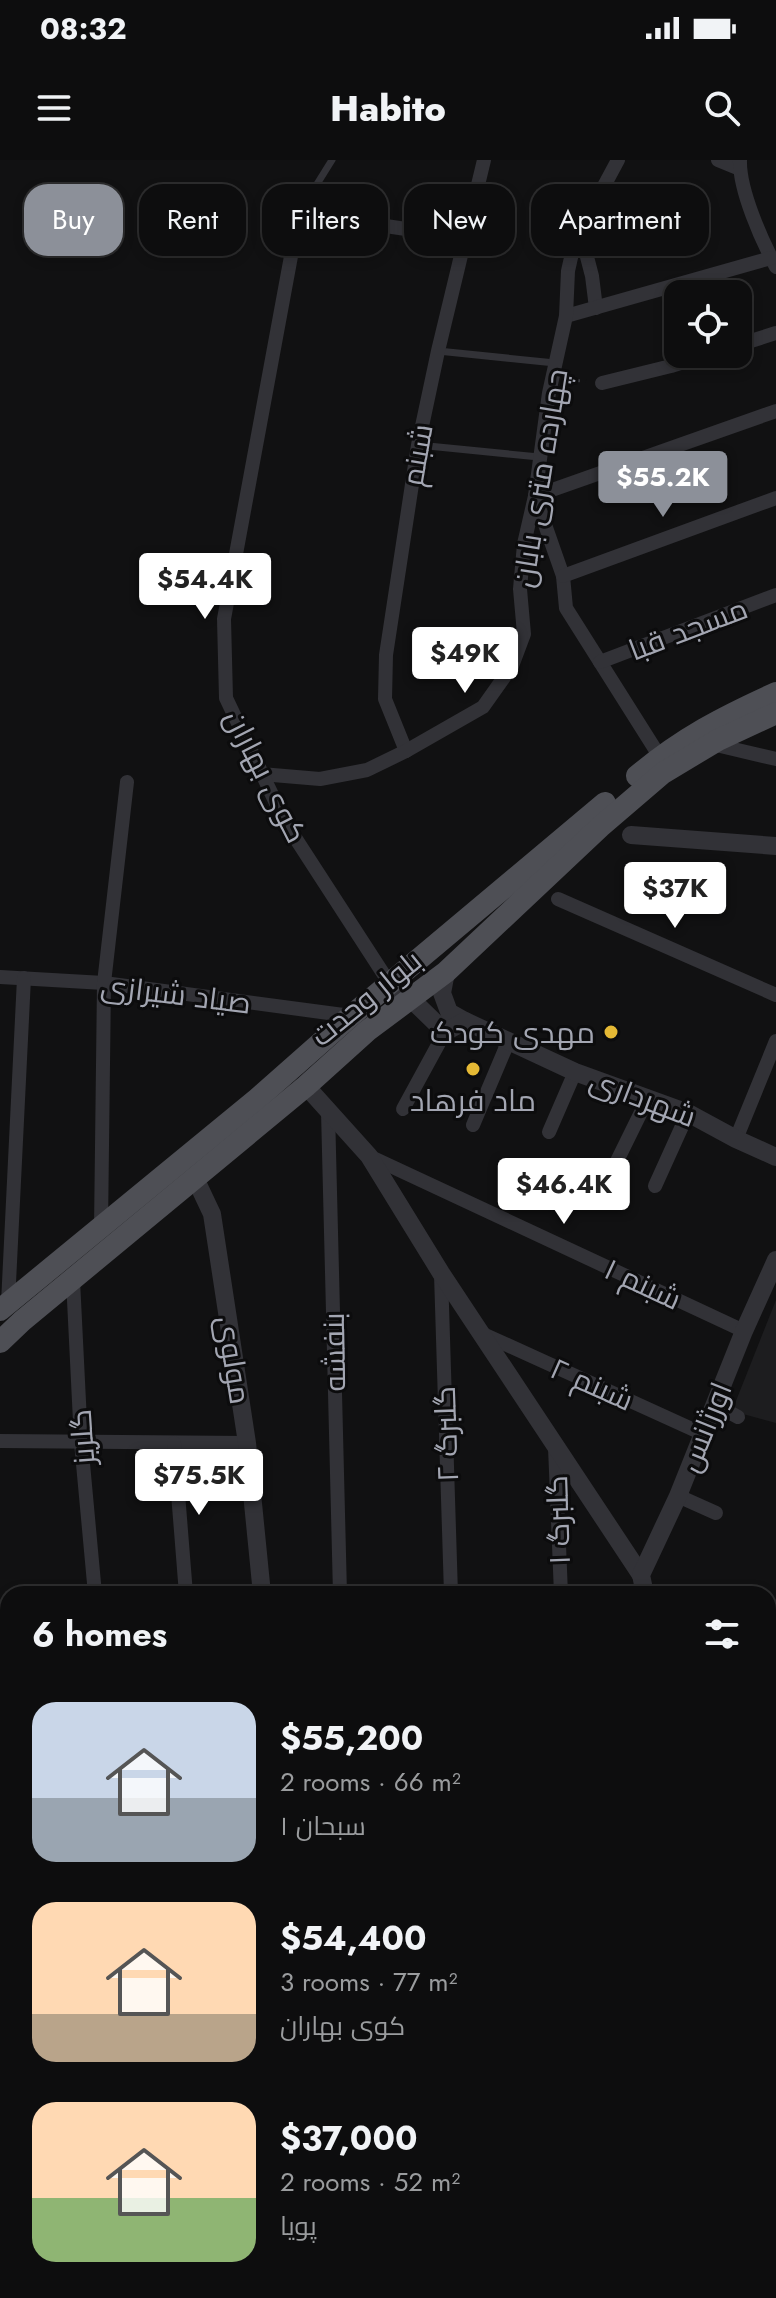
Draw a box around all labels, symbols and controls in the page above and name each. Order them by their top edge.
text: 08:32 [40,7,127,50]
text: Habito [330,82,446,134]
icon: menu [32,86,76,130]
icon: search [700,86,744,130]
chip: Buy [24,184,123,256]
chip: Rent [139,184,246,256]
chip: Filters [262,184,388,256]
chip: New [404,184,515,256]
chip: Apartment [531,184,709,256]
map controls [664,280,752,368]
button: locate [664,280,752,368]
street label: چهارده متری بابان [501,366,579,590]
street label: شبنم [390,421,444,489]
pin: $55.2K [598,451,728,519]
text: $55.2K [616,458,710,496]
pin: $54.4K [140,553,270,621]
text: $54.4K [157,560,253,598]
street label: مسجد قبا [622,587,754,671]
pin: $49K [418,627,512,695]
text: $49K [430,634,500,672]
street label: کوی بهاران [214,702,318,850]
pin: $37K [628,862,722,930]
text: $37K [642,869,708,907]
street label: بلوار وحدت [301,940,431,1056]
street label: صیاد شیرازی [98,963,254,1025]
place label: مهدی کودک [430,1011,595,1054]
marker: مهدی کودک [602,1023,620,1041]
street label: شهرداری [584,1058,702,1138]
marker: ماد فرهاد [464,1060,482,1078]
place label: ماد فرهاد [410,1079,536,1122]
pin: $46.4K [499,1158,629,1226]
text: $46.4K [516,1165,612,1203]
street label: شبنم ۱ [597,1248,689,1320]
street label: بنفشه [312,1312,356,1392]
street label: مولوی [206,1313,262,1407]
street label: شبنم ۲ [543,1347,641,1421]
street label: اورژانس [668,1376,742,1478]
street label: گلبرگ ۲ [423,1385,469,1483]
street label: گلریز [59,1408,106,1468]
pin: $75.5K [134,1449,264,1517]
text: $75.5K [153,1456,245,1494]
street label: گلبرگ ۱ [535,1475,581,1565]
text: 6 homes [32,1610,167,1659]
icon: filters [700,1612,744,1656]
text: $55,200 [280,1714,423,1763]
icon: home [96,1734,192,1830]
text: 2 rooms · 66 m² [280,1763,461,1801]
text: سبحان ۱ [280,1807,366,1845]
text: $54,400 [280,1914,427,1963]
icon: home [96,1934,192,2030]
text: 3 rooms · 77 m² [280,1963,457,2001]
text: کوی بهاران [280,2007,405,2045]
text: $37,000 [280,2114,417,2163]
icon: home [96,2134,192,2230]
text: 2 rooms · 52 m² [280,2163,460,2201]
text: پویا [280,2207,317,2245]

